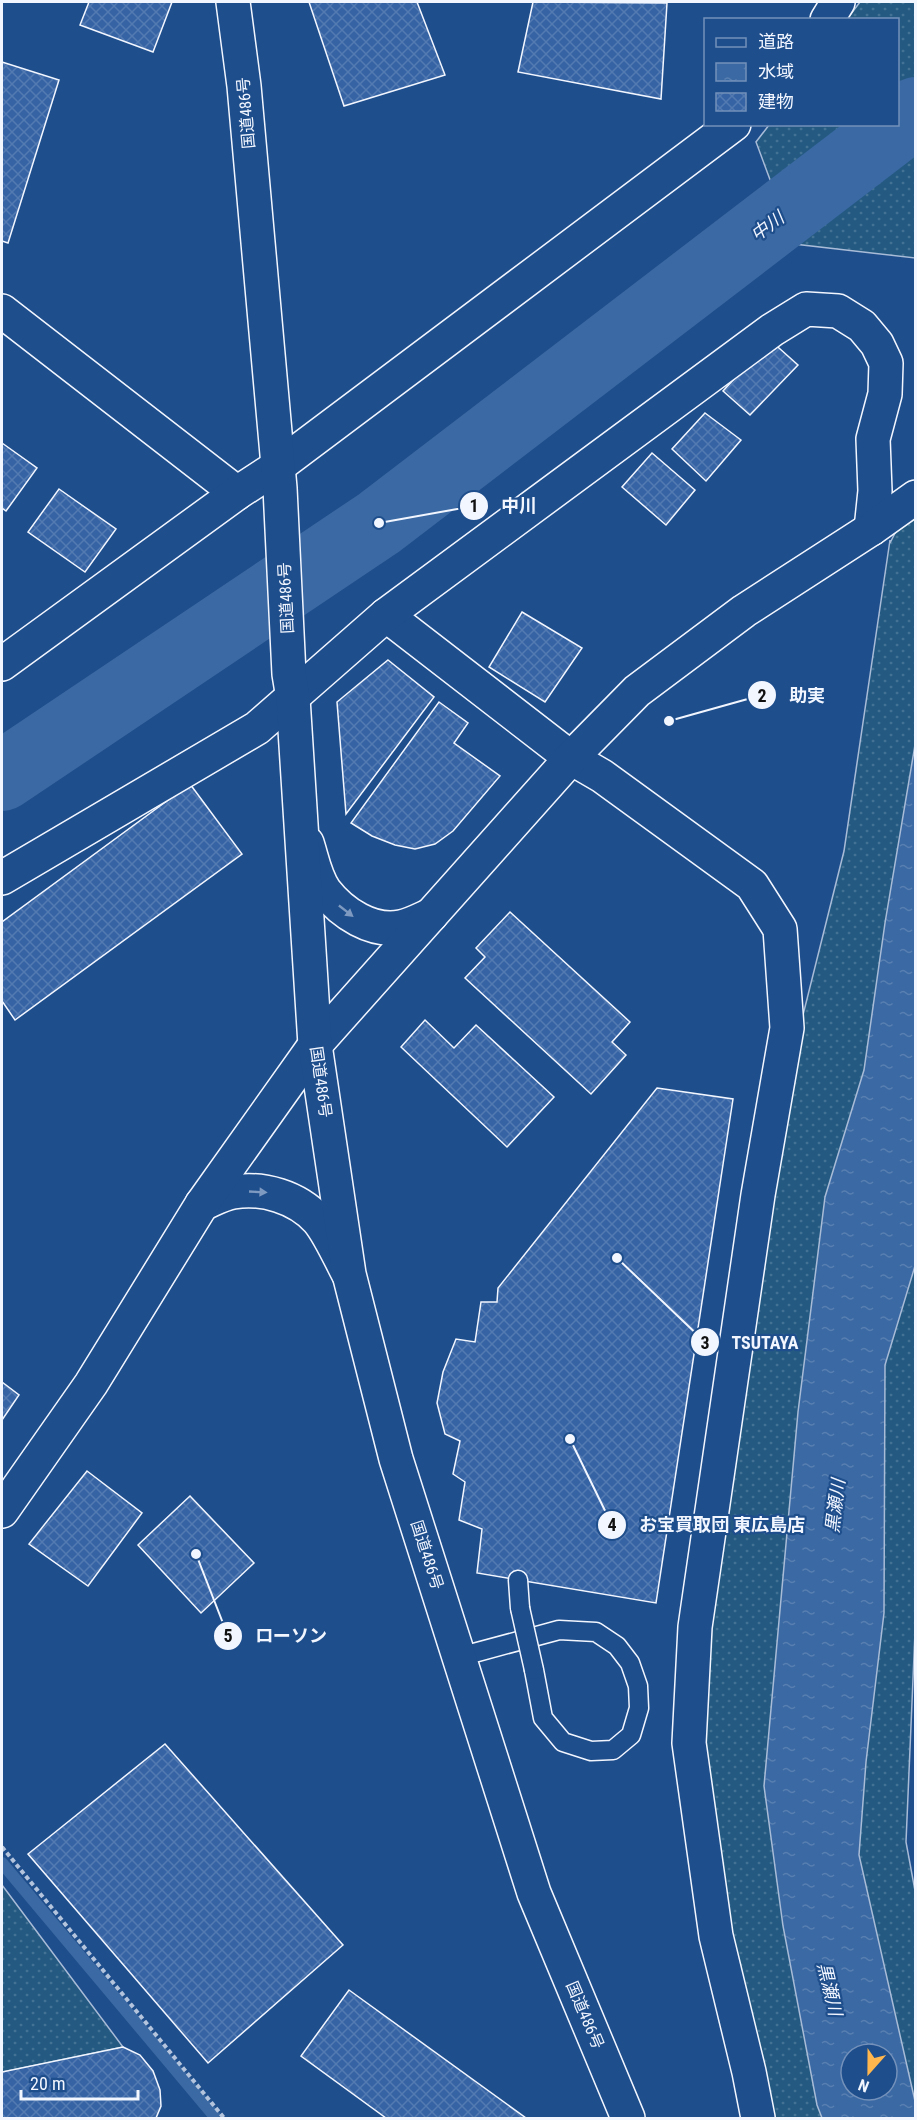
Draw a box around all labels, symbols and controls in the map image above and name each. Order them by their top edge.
legend [704,18,899,126]
text: 道路 [758,31,794,52]
text: 水域 [758,61,794,82]
street label: 国道486号 [233,76,259,150]
text: 建物 [758,91,794,112]
water label: 中川 [746,206,789,245]
callout: 中川 [459,488,549,524]
text: 1 [469,495,479,516]
text: 中川 [501,495,537,516]
street label: 国道486号 [275,562,297,634]
callout: 助実 [747,677,837,713]
text: 2 [757,685,767,706]
text: 助実 [789,685,825,706]
one-way arrow [338,904,354,917]
street label: 国道486号 [307,1045,335,1119]
one-way arrow [249,1188,268,1197]
callout: TSUTAYA [690,1324,811,1360]
text: 3 [700,1332,710,1353]
text: TSUTAYA [732,1332,799,1353]
water label: 黒瀬川 [821,1476,849,1534]
callout: お宝買取団 東広島店 [597,1507,817,1543]
text: 4 [607,1514,617,1535]
text: お宝買取団 東広島店 [639,1514,805,1535]
street label: 国道486号 [407,1518,447,1592]
callout: ローソン [213,1618,339,1654]
text: 5 [223,1625,233,1646]
text: ローソン [255,1625,327,1646]
water label: 黒瀬川 [814,1960,847,2020]
street label: 国道486号 [562,1978,608,2052]
north arrow [839,2042,899,2102]
scale bar [21,2063,138,2101]
text: 20 m [30,2073,65,2094]
text: N [856,2075,872,2096]

